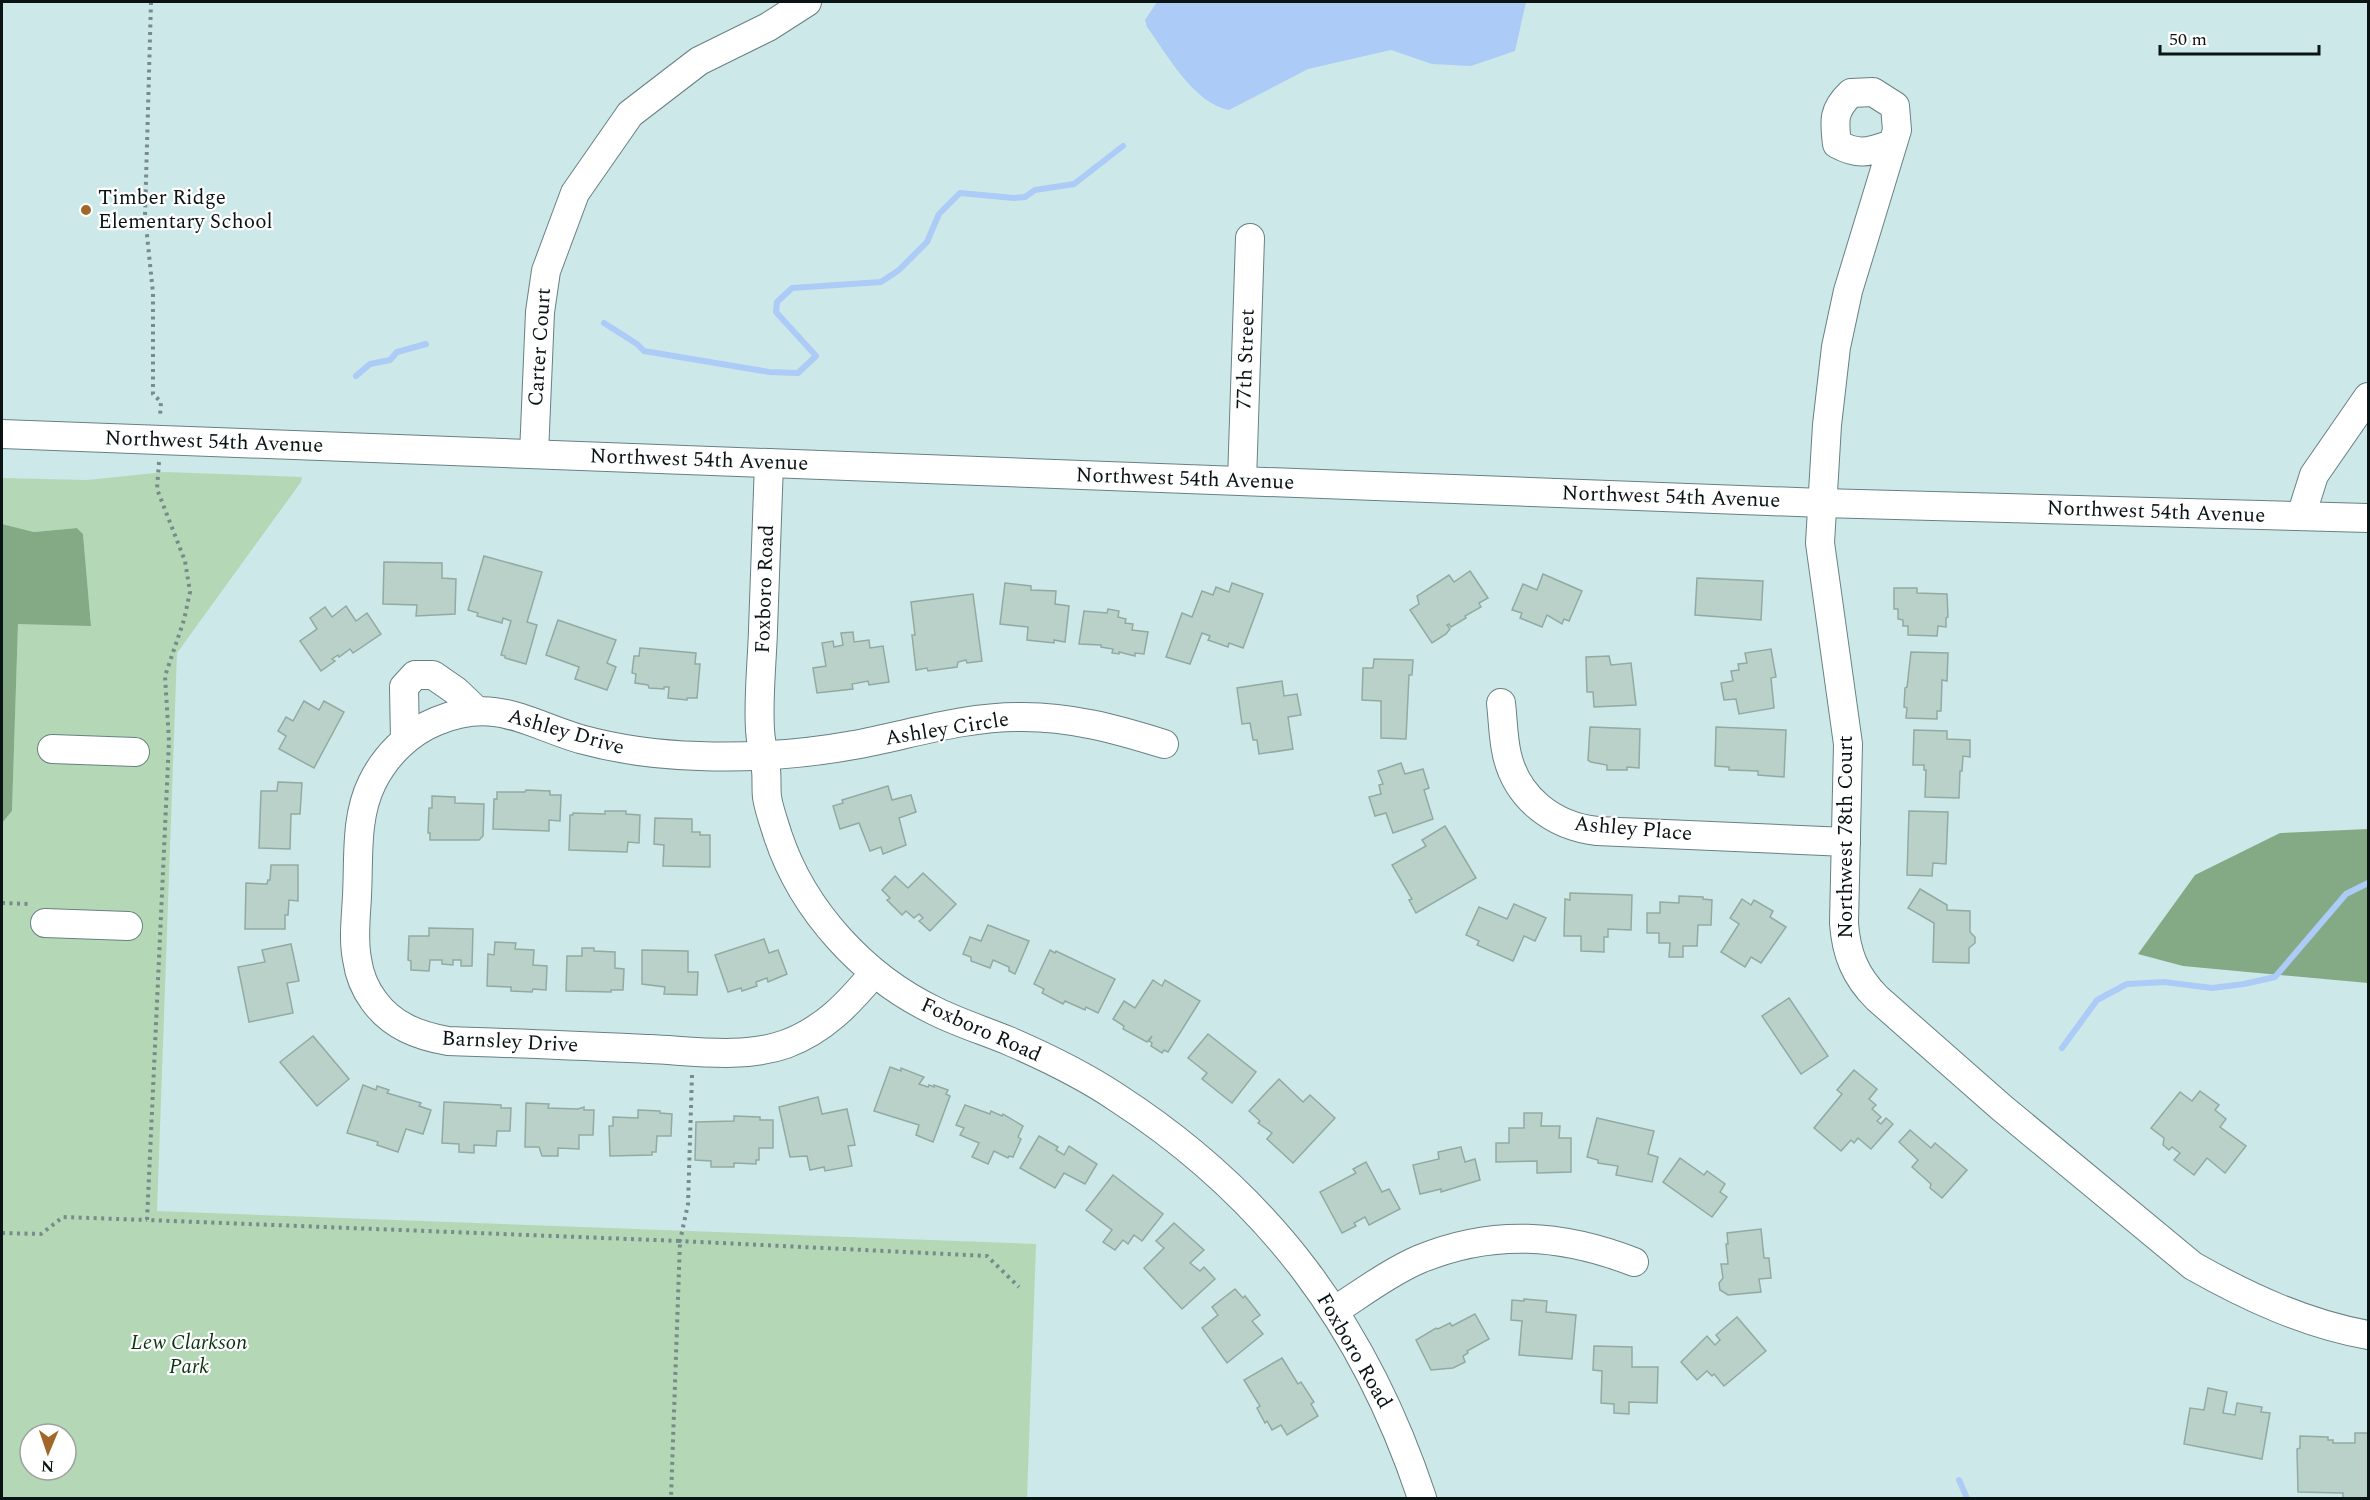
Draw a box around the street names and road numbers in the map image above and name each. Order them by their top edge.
street label: Carter Court [520,286,560,408]
street label: 77th Street [1228,308,1264,410]
street label: Northwest 54th Avenue [104,422,324,462]
street label: Northwest 54th Avenue [589,440,809,480]
street label: Northwest 54th Avenue [1075,459,1295,499]
street label: Northwest 54th Avenue [1561,477,1781,517]
street label: Northwest 54th Avenue [2046,492,2266,532]
street label: Foxboro Road [747,524,783,654]
street label: Ashley Drive [504,700,628,764]
street label: Ashley Circle [883,703,1011,755]
street label: Northwest 78th Court [1830,735,1862,939]
street label: Ashley Place [1573,808,1693,850]
street label: Foxboro Road [916,989,1046,1071]
street label: Barnsley Drive [441,1022,579,1062]
street label: Foxboro Road [1308,1287,1400,1415]

